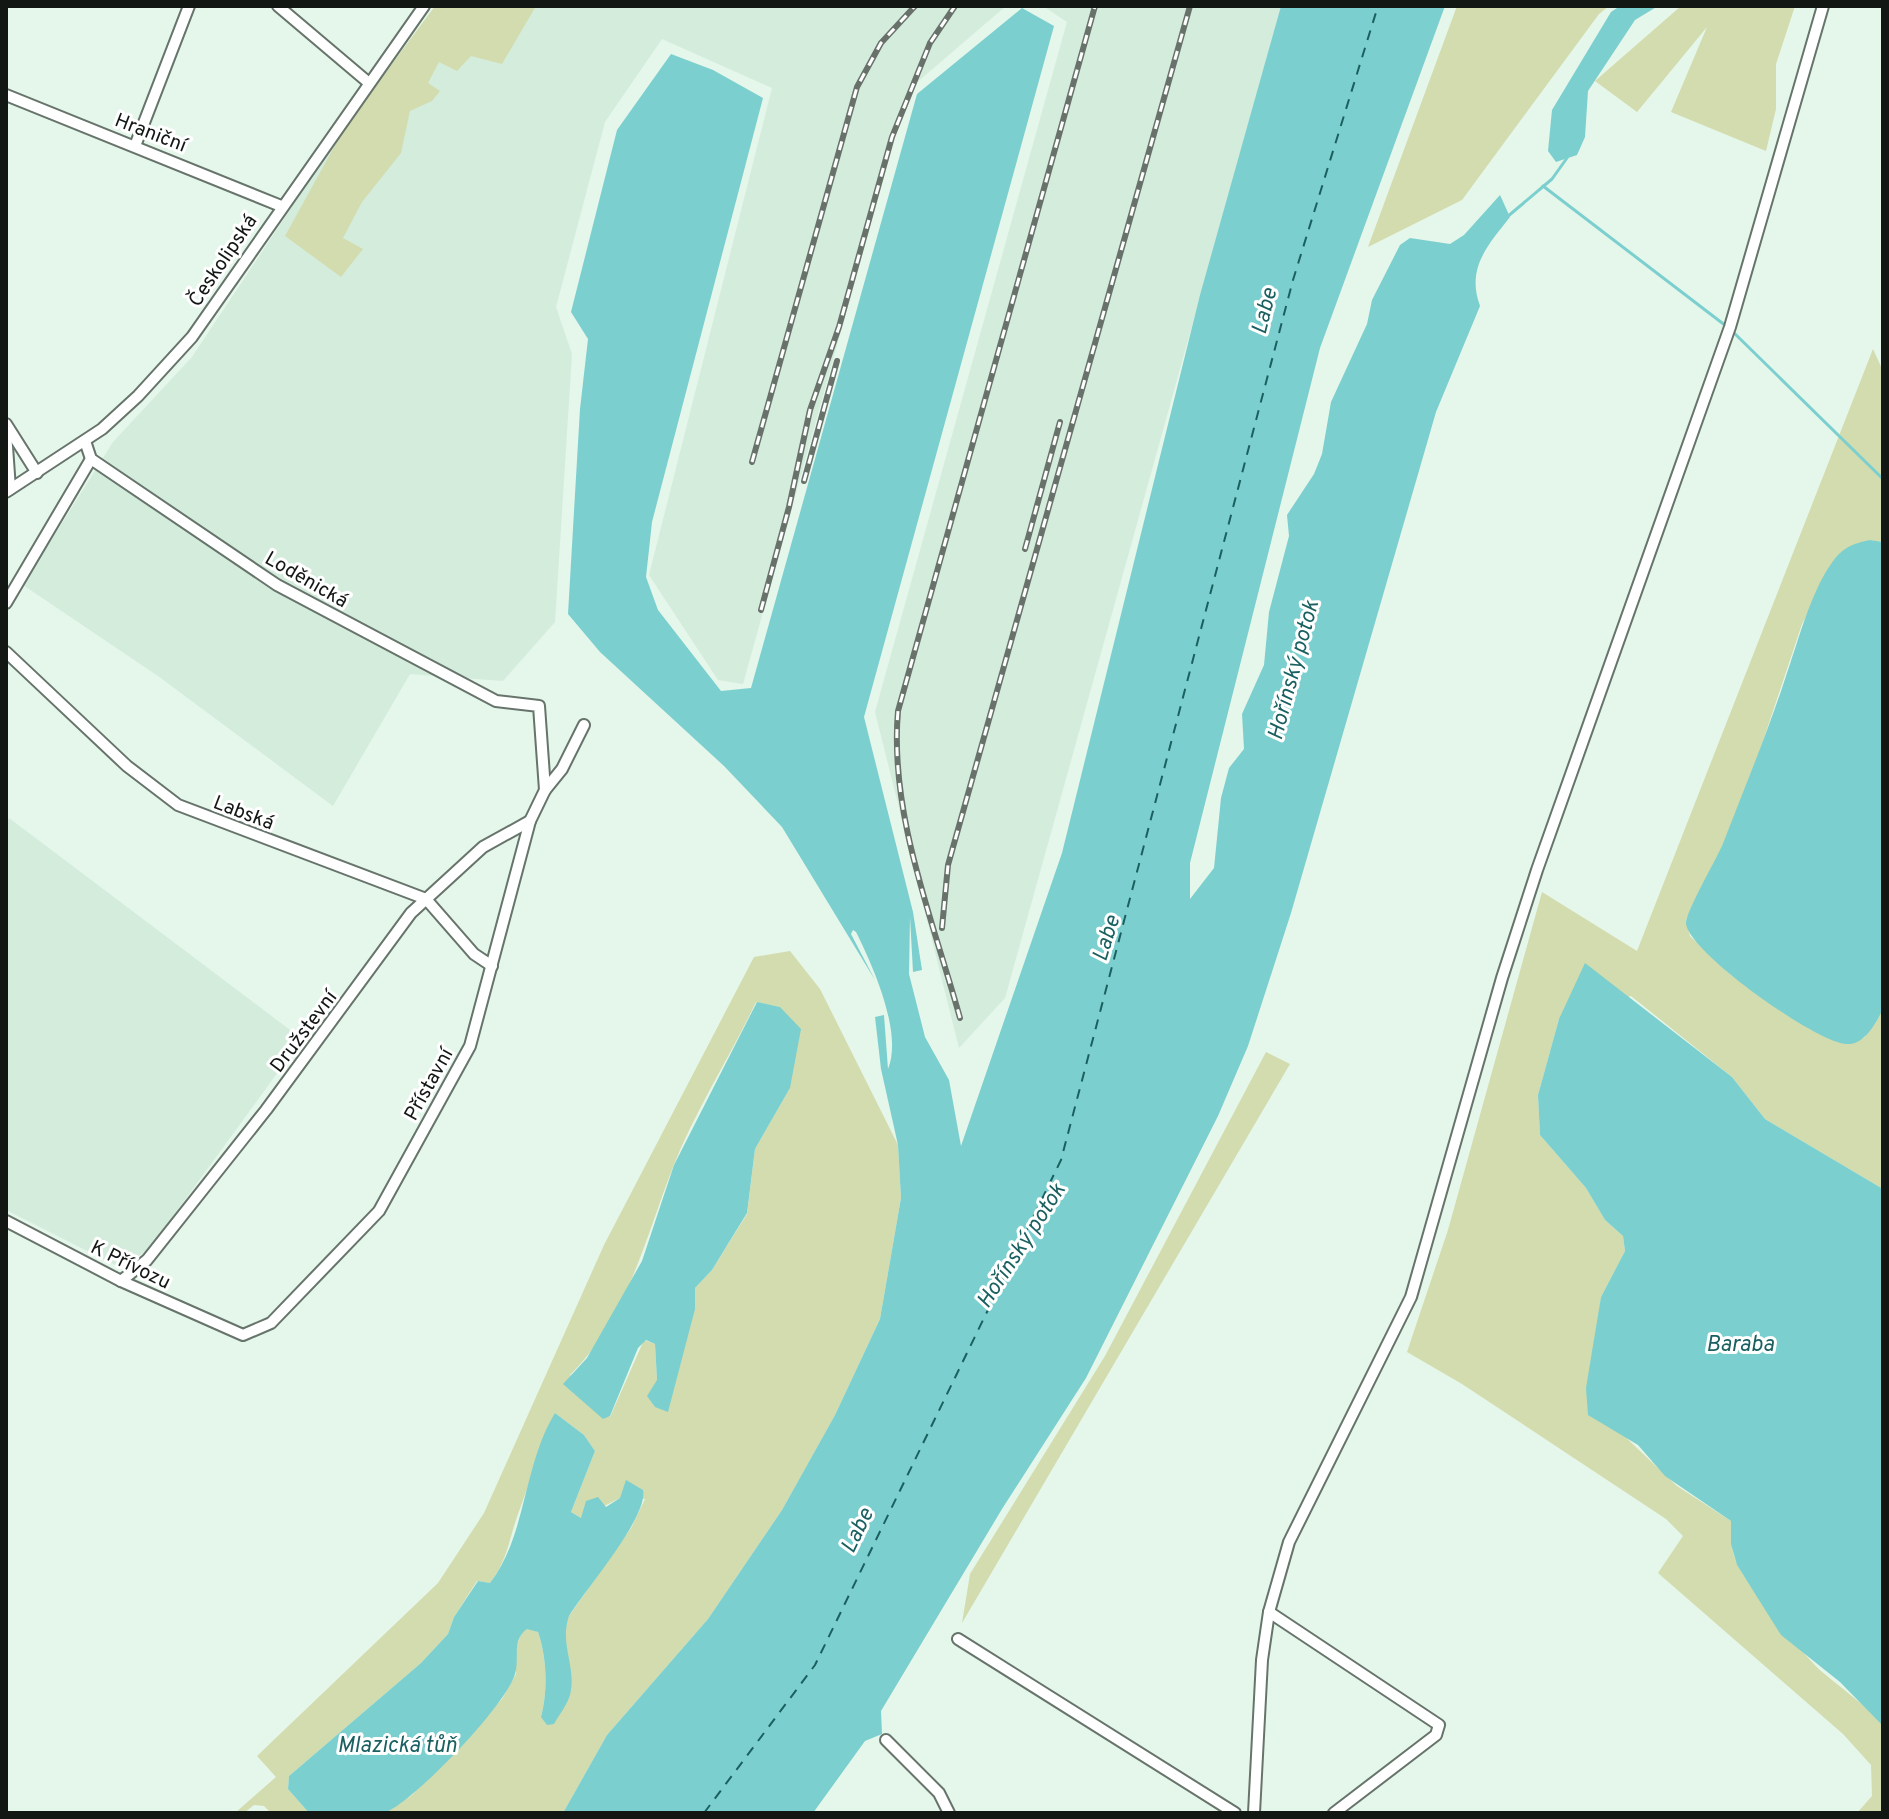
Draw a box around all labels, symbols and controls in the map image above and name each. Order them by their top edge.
street label: Hraniční [111,108,192,160]
street label: Českolipská [182,209,264,312]
water label: Labe [1247,285,1284,337]
street label: Loděnická [260,546,352,615]
water label: Hořínský potok [1263,597,1326,743]
street label: Labská [209,790,277,837]
water label: Labe [1088,912,1127,965]
street label: Družstevní [265,984,345,1078]
street label: Přístavní [399,1042,461,1126]
water label: Hořínský potok [972,1178,1073,1314]
street label: K Přívozu [86,1235,174,1296]
water label: Baraba [1706,1332,1775,1359]
water label: Labe [836,1504,881,1558]
water label: Mlazická tůň [337,1733,458,1760]

